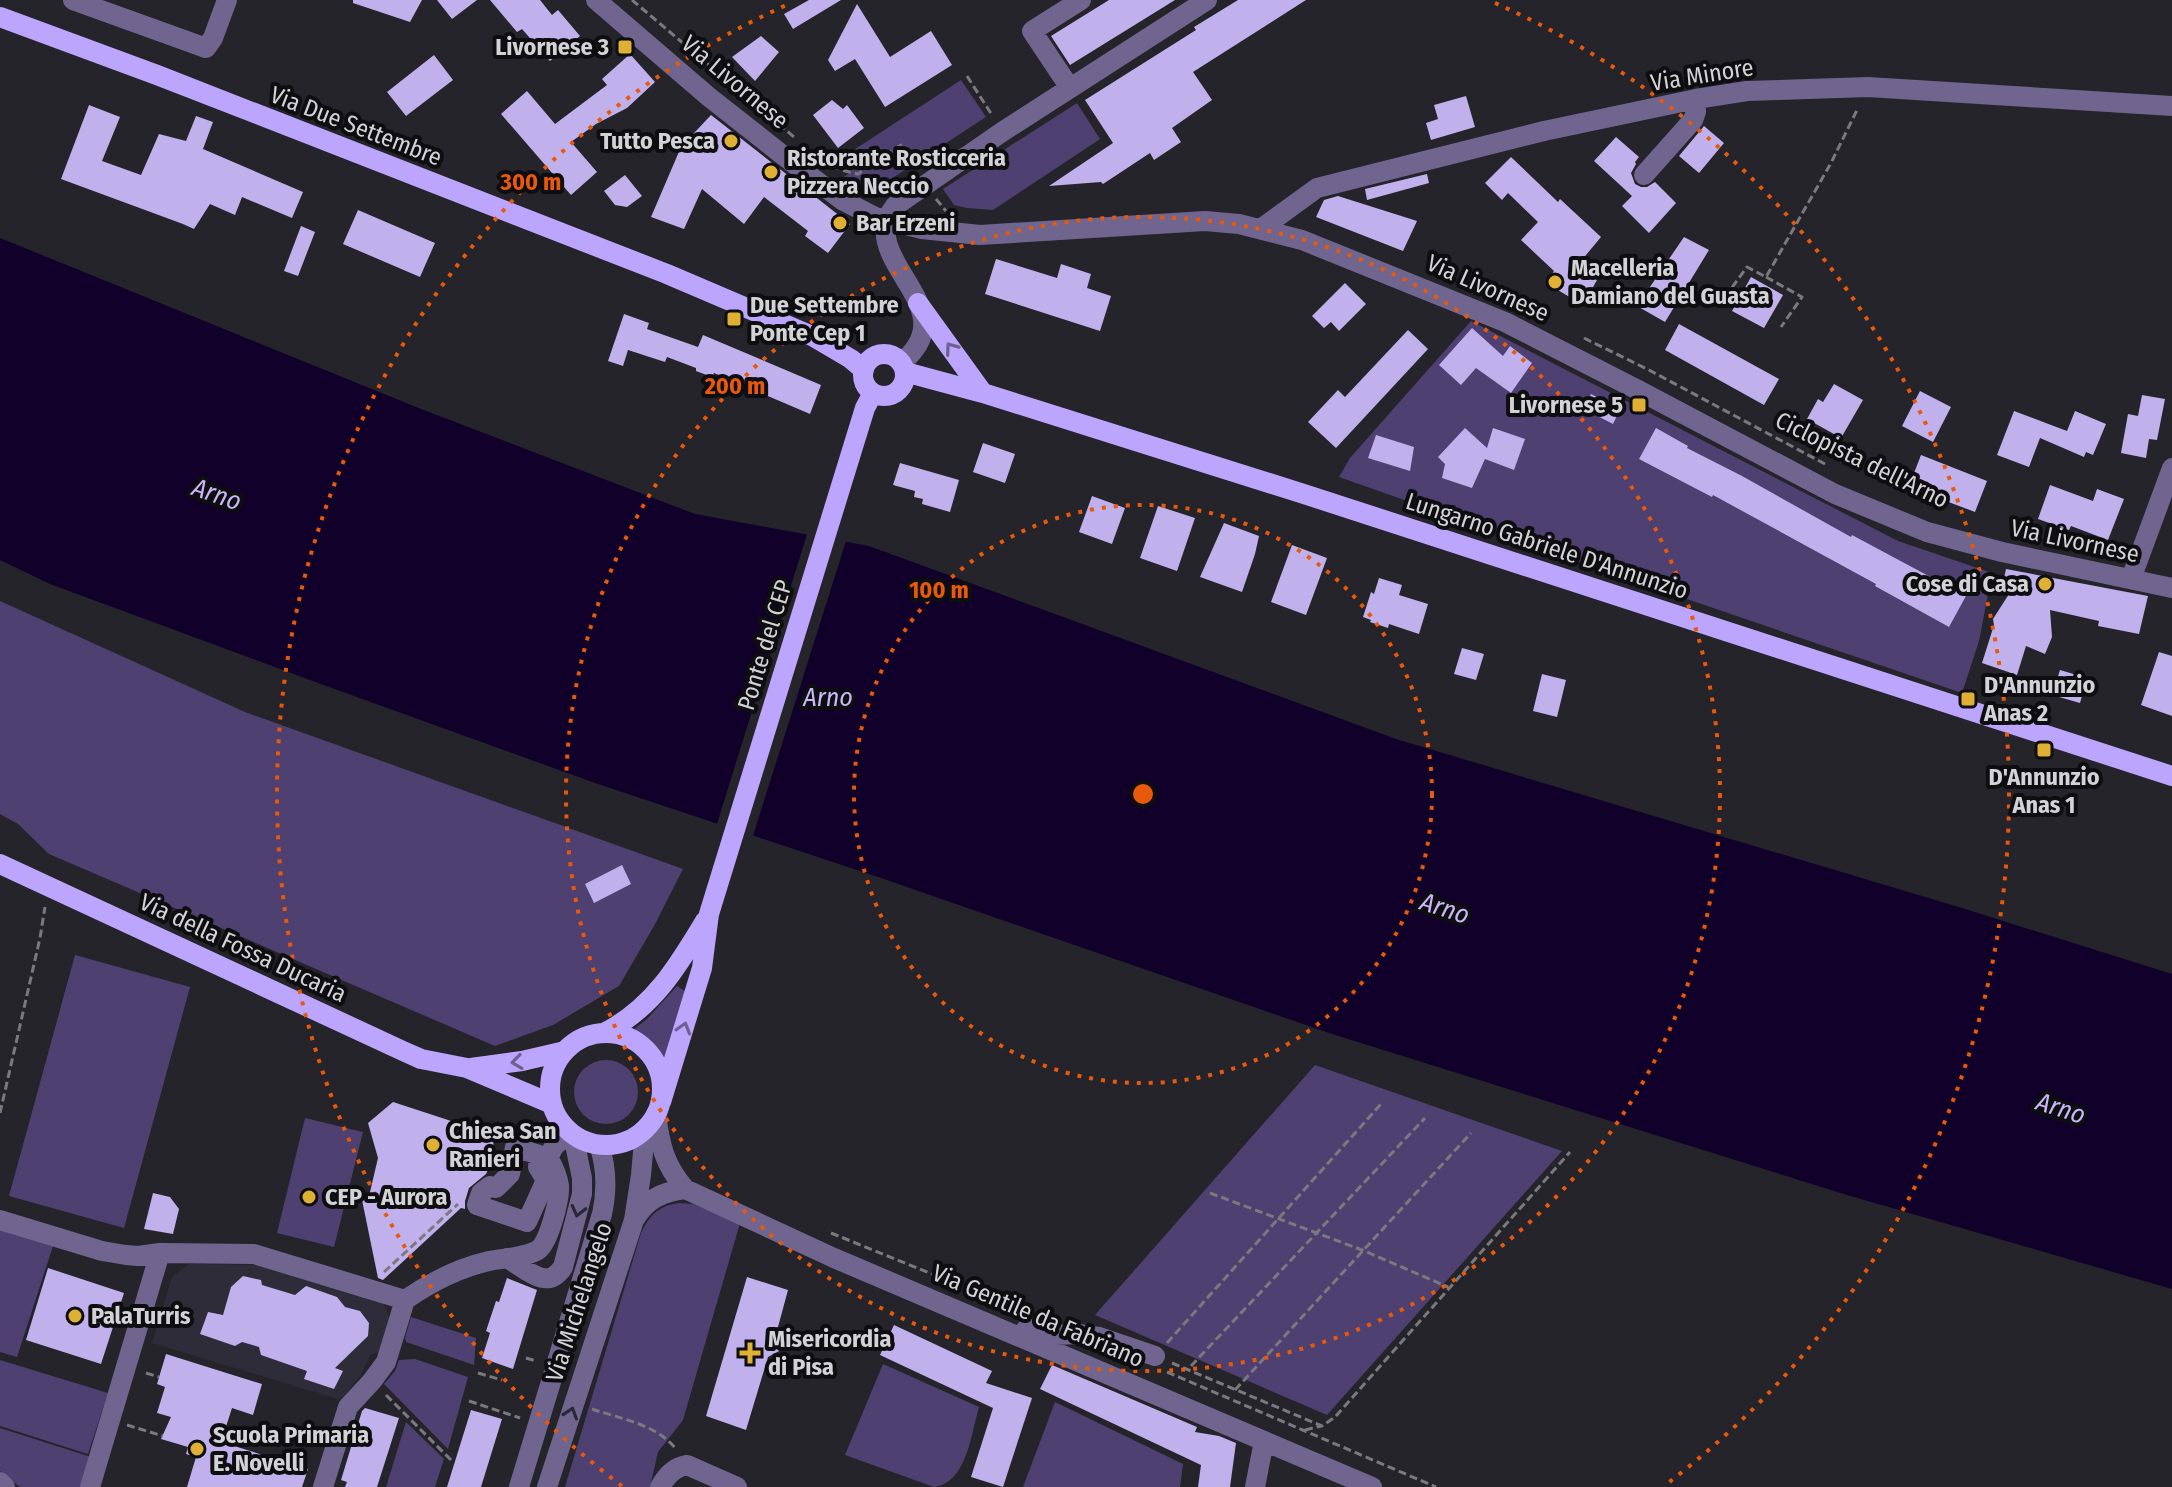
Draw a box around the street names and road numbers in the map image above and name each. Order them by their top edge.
street label: Via Livornese [676,29,794,135]
street label: Via Minore [1649,53,1755,97]
street label: Via Due Settembre [266,80,446,172]
street label: Via Livornese [1423,249,1553,327]
street label: Ciclopista dell'Arno [1771,406,1953,514]
street label: Lungarno Gabriele D'Annunzio [1402,487,1692,605]
street label: Via Livornese [2008,514,2142,568]
street label: Ponte del CEP [732,576,798,714]
street label: Via della Fossa Ducaria [135,888,351,1008]
street label: Via Michelangelo [540,1219,618,1385]
street label: Via Gentile da Fabriano [928,1259,1148,1373]

